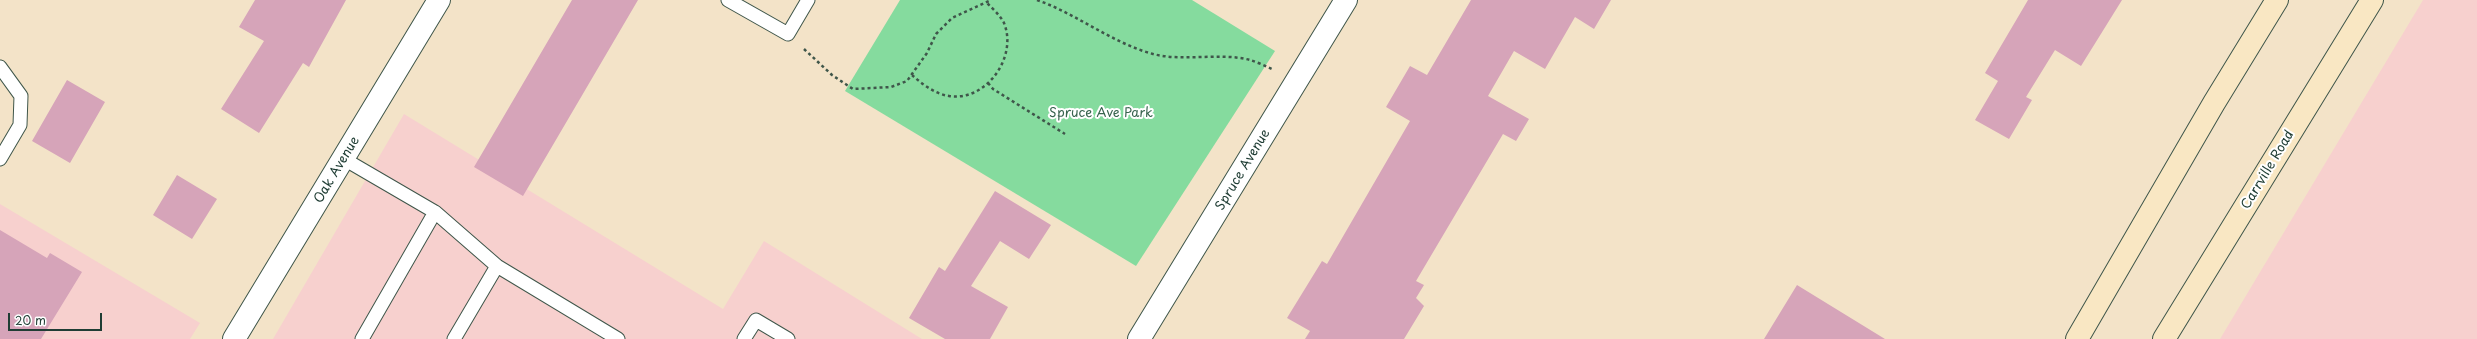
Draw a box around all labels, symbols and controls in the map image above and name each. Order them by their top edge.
park label: Spruce Ave Park [1049,105,1153,121]
street label: Spruce Avenue [1213,127,1273,213]
street label: Carrville Road [2238,128,2298,212]
street label: Oak Avenue [311,134,363,206]
scale bar [10,305,104,331]
text: 20 m [15,311,46,329]

